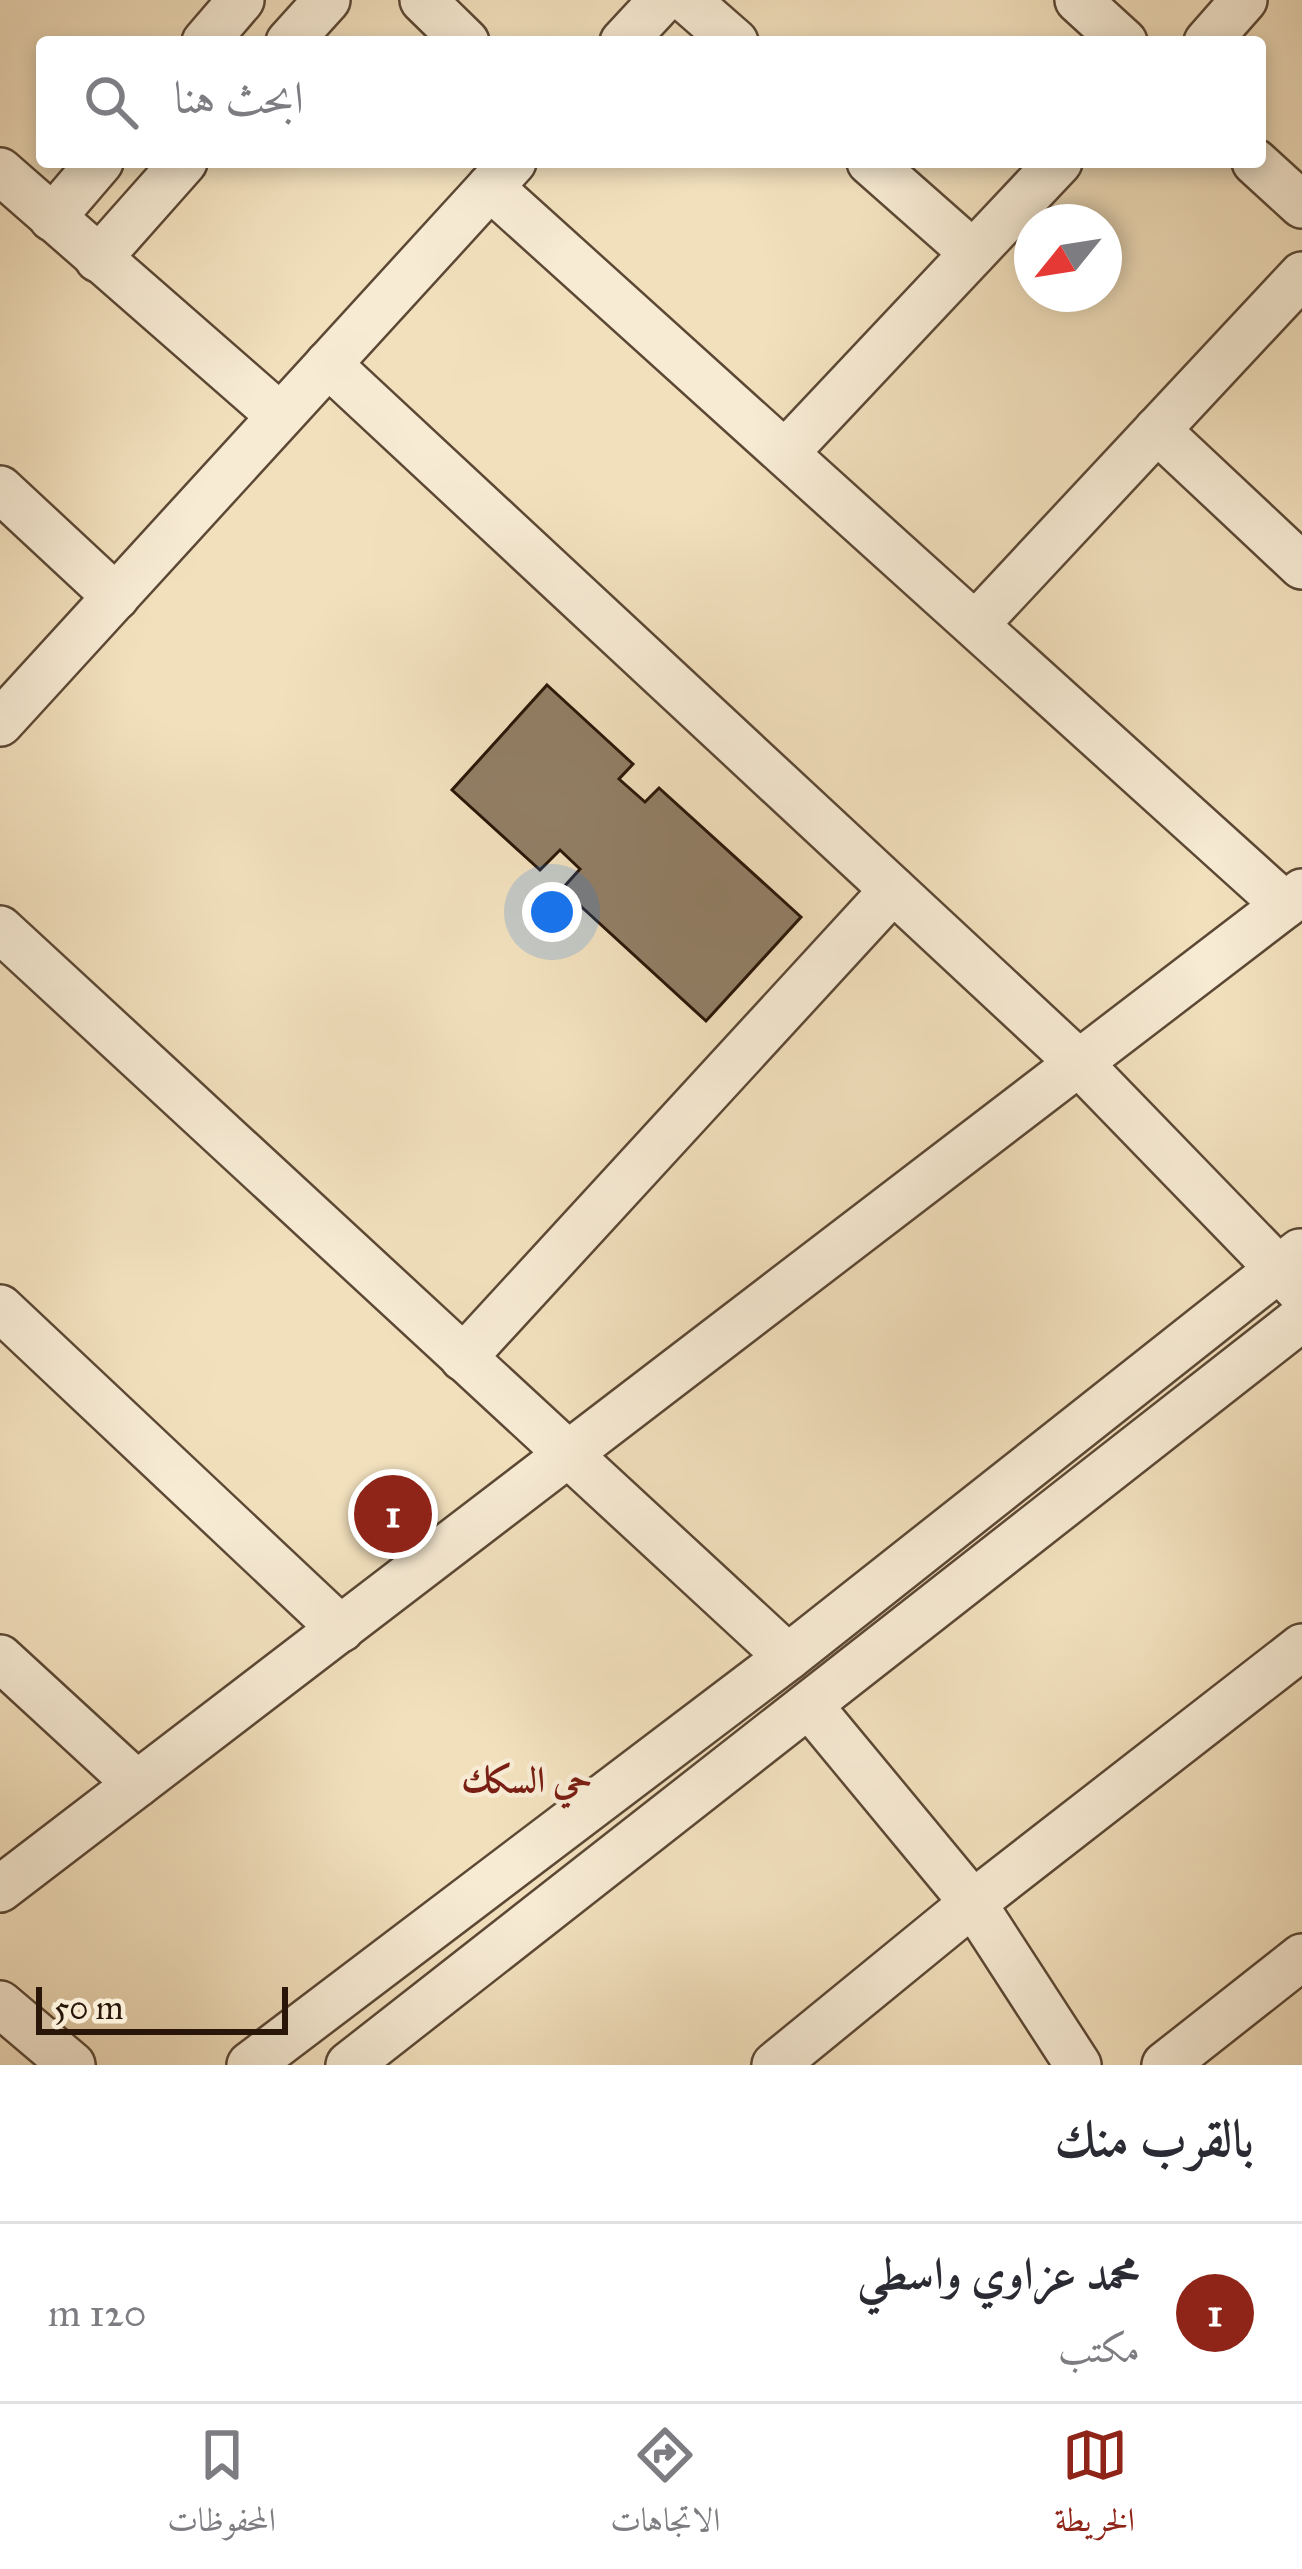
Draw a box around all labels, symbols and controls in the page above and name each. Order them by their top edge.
search box [36,36,1266,168]
icon: search [78,69,144,135]
text: ابحث هنا [174,70,304,125]
north arrow [1014,204,1122,312]
your location [522,882,582,942]
pin: 1 [354,1469,432,1559]
district label: حي السكك [462,1758,592,1809]
scale bar [36,1981,288,2034]
text: 50 m [54,1988,123,2028]
text: بالقرب منك [1055,2108,1254,2170]
text: محمد عزاوي واسطي [857,2246,1140,2301]
text: 120 m [48,2289,147,2337]
text: 1 [1207,2289,1223,2337]
text: مكتب [1058,2325,1140,2373]
tab: المحفوظات [167,2422,276,2552]
tab: الاتجاهات [610,2422,720,2552]
tab: الخريطة [1055,2422,1135,2552]

